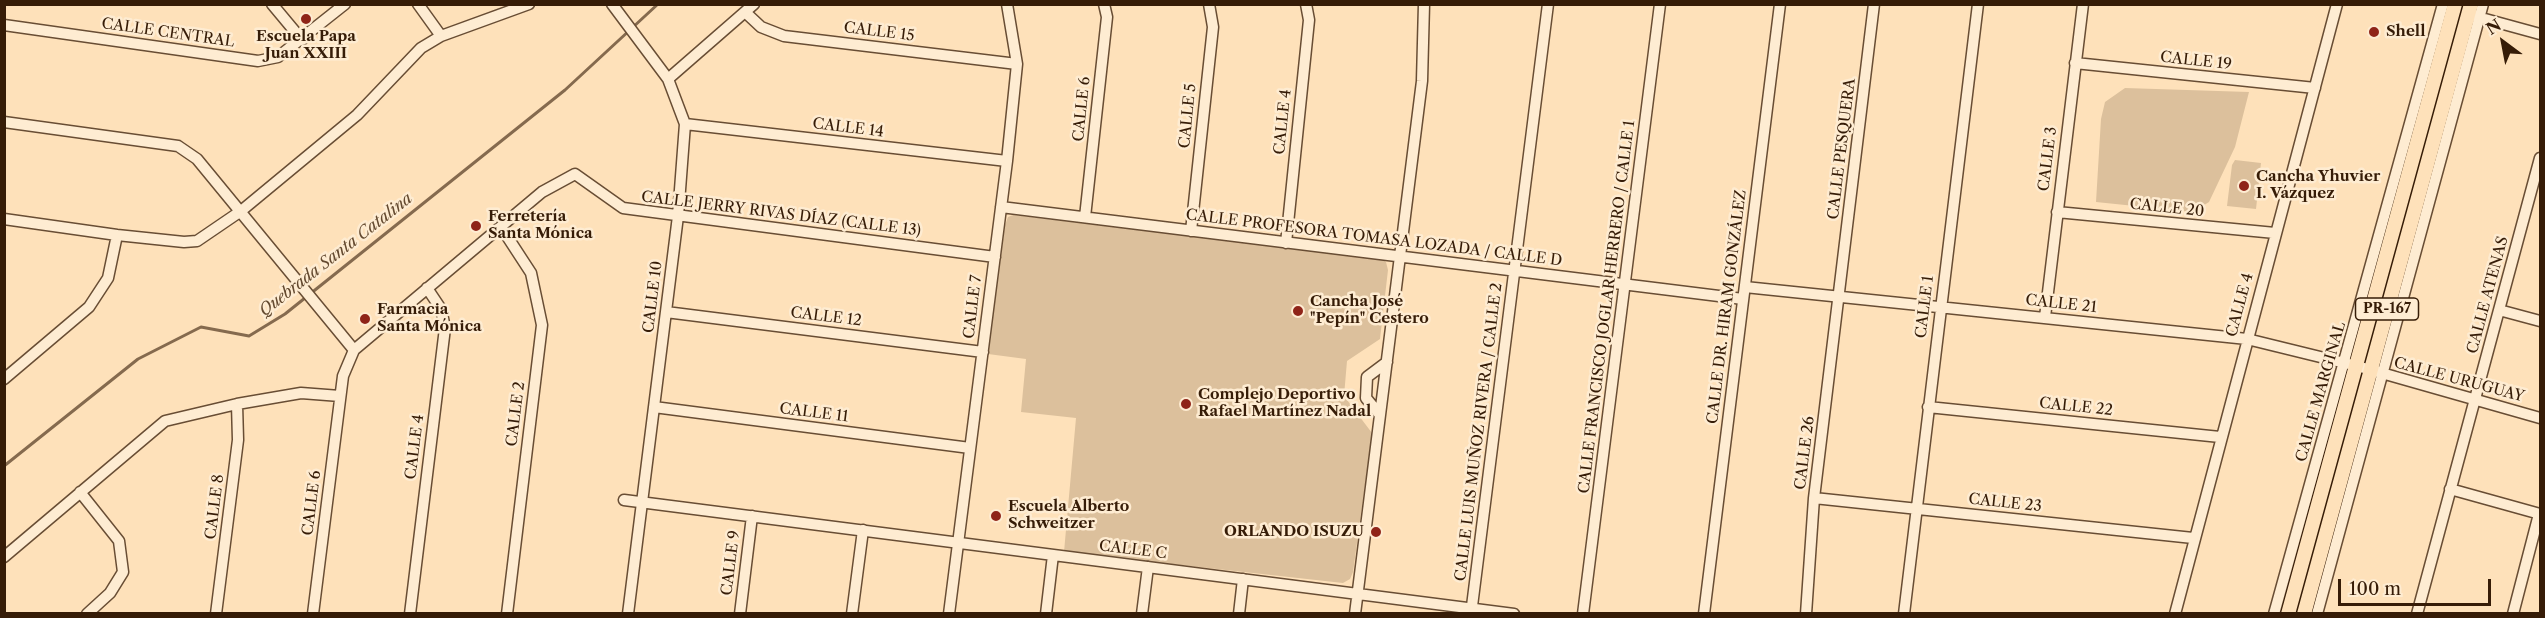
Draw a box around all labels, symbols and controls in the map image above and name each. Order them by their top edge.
marker: Escuela Papa Juan XXIII [299,12,313,26]
north arrow [2473,12,2533,72]
street label: CALLE CENTRAL [100,15,236,51]
text: N [2482,15,2505,39]
street label: CALLE 15 [843,19,915,45]
place label: Shell [2386,23,2425,41]
marker: Shell [2367,25,2381,39]
place label: Escuela Papa Juan XXIII [256,28,356,63]
street label: CALLE 19 [2159,48,2233,74]
street label: CALLE 6 [1070,76,1094,142]
street label: CALLE PESQUERA [1824,77,1860,221]
street label: CALLE 5 [1176,83,1200,149]
street label: CALLE 4 [1271,89,1295,155]
street label: CALLE 14 [811,115,885,141]
street label: CALLE FRANCISCO JOGLAR HERRERO / CALLE 1 [1575,119,1639,495]
street label: CALLE 3 [2035,126,2061,192]
place label: Cancha Yhuvier I. Vázquez [2256,168,2380,203]
marker: Cancha Yhuvier I. Vázquez [2237,179,2251,193]
street label: CALLE JERRY RIVAS DÍAZ (CALLE 13) [640,188,922,240]
water label: Quebrada Santa Catalina [256,189,416,321]
street label: CALLE DR. HIRAM GONZÁLEZ [1704,189,1750,425]
street label: CALLE 20 [2129,195,2205,221]
street label: CALLE PROFESORA TOMASA LOZADA / CALLE D [1185,206,1563,270]
place label: Ferretería Santa Mónica [488,208,593,243]
marker: Ferretería Santa Mónica [469,219,483,233]
street label: CALLE ATENAS [2464,234,2512,356]
street label: CALLE 10 [640,260,666,334]
street label: CALLE 4 [2223,271,2257,339]
street label: CALLE 7 [960,274,986,340]
street label: CALLE 1 [1912,275,1938,339]
street label: CALLE LUIS MUÑOZ RIVERA / CALLE 2 [1452,282,1506,582]
street label: CALLE 21 [2024,291,2098,317]
place label: Cancha José "Pepín" Cestero [1310,293,1429,328]
road number: PR-167 [2356,298,2418,320]
place label: Farmacia Santa Mónica [377,301,482,336]
street label: CALLE 12 [789,304,863,330]
marker: Cancha José "Pepín" Cestero [1291,304,1305,318]
marker: Farmacia Santa Mónica [358,312,372,326]
street label: CALLE MARGINAL [2292,320,2350,464]
street label: CALLE URUGUAY [2392,354,2526,406]
street label: CALLE 2 [503,380,529,448]
place label: Complejo Deportivo Rafael Martínez Nadal [1198,386,1371,421]
street label: CALLE 22 [2038,394,2114,420]
marker: Complejo Deportivo Rafael Martínez Nadal [1179,397,1193,411]
street label: CALLE 11 [779,400,849,426]
street label: CALLE 4 [402,413,428,481]
street label: CALLE 26 [1792,415,1818,491]
street label: CALLE 6 [299,469,325,537]
street label: CALLE 8 [202,473,228,541]
street label: CALLE 23 [1967,490,2043,516]
place label: Escuela Alberto Schweitzer [1008,498,1129,533]
marker: Escuela Alberto Schweitzer [989,509,1003,523]
place label: ORLANDO ISUZU [1224,523,1364,541]
marker: ORLANDO ISUZU [1369,525,1383,539]
street label: CALLE 9 [718,529,744,597]
street label: CALLE C [1098,537,1168,563]
scale bar [2341,567,2494,605]
text: 100 m [2349,578,2401,600]

